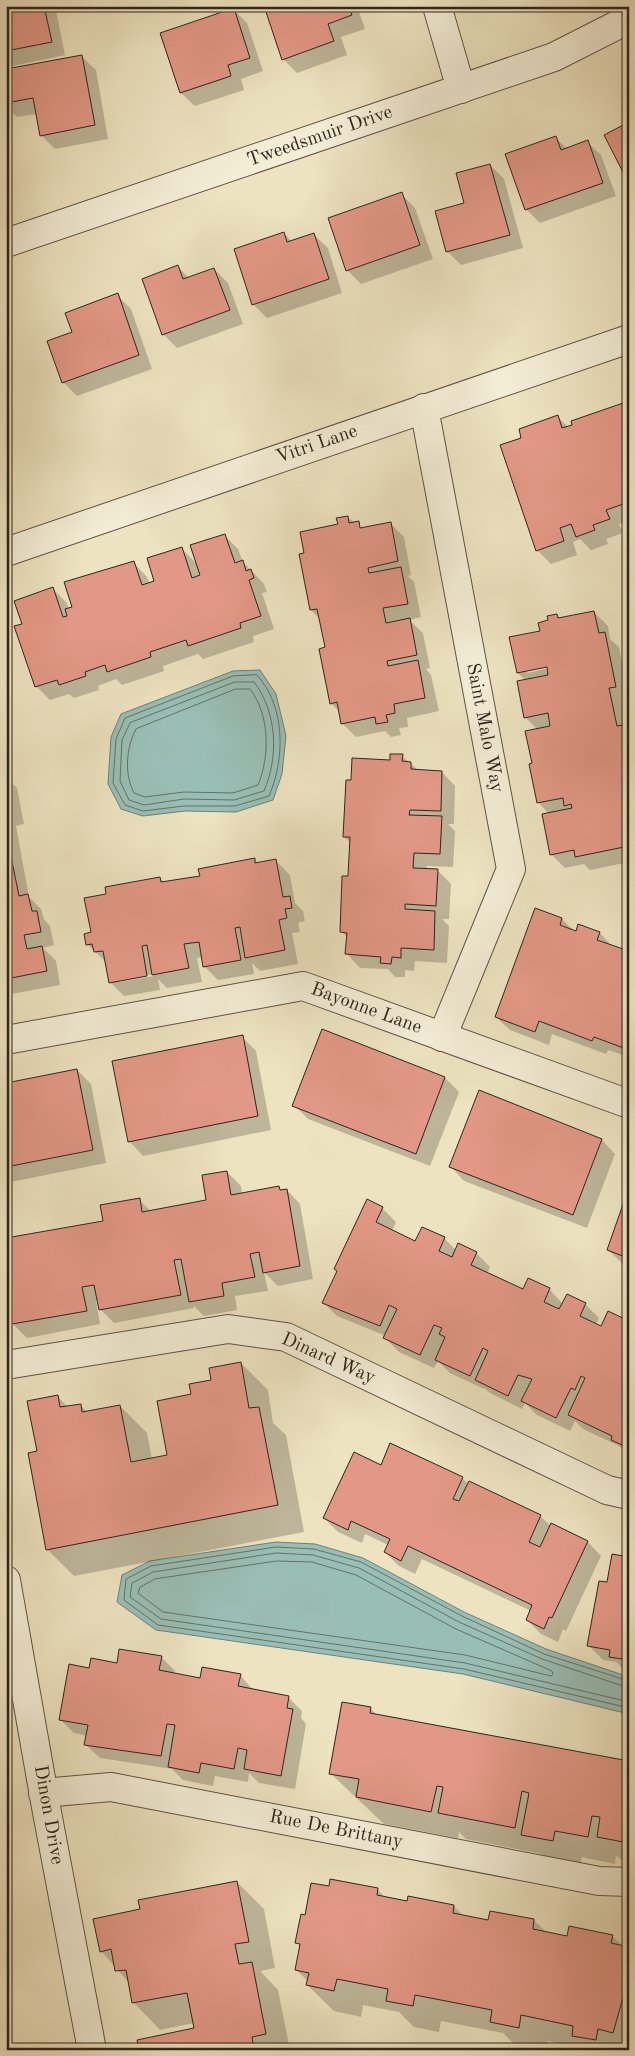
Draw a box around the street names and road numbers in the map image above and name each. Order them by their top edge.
street label: Tweedsmuir Drive [245,103,395,171]
street label: Vitri Lane [274,422,360,468]
street label: Saint Malo Way [462,662,506,794]
street label: Bayonne Lane [308,980,424,1038]
street label: Dinard Way [278,1330,378,1388]
street label: Dinon Drive [30,1764,66,1866]
street label: Rue De Brittany [268,1808,404,1852]

